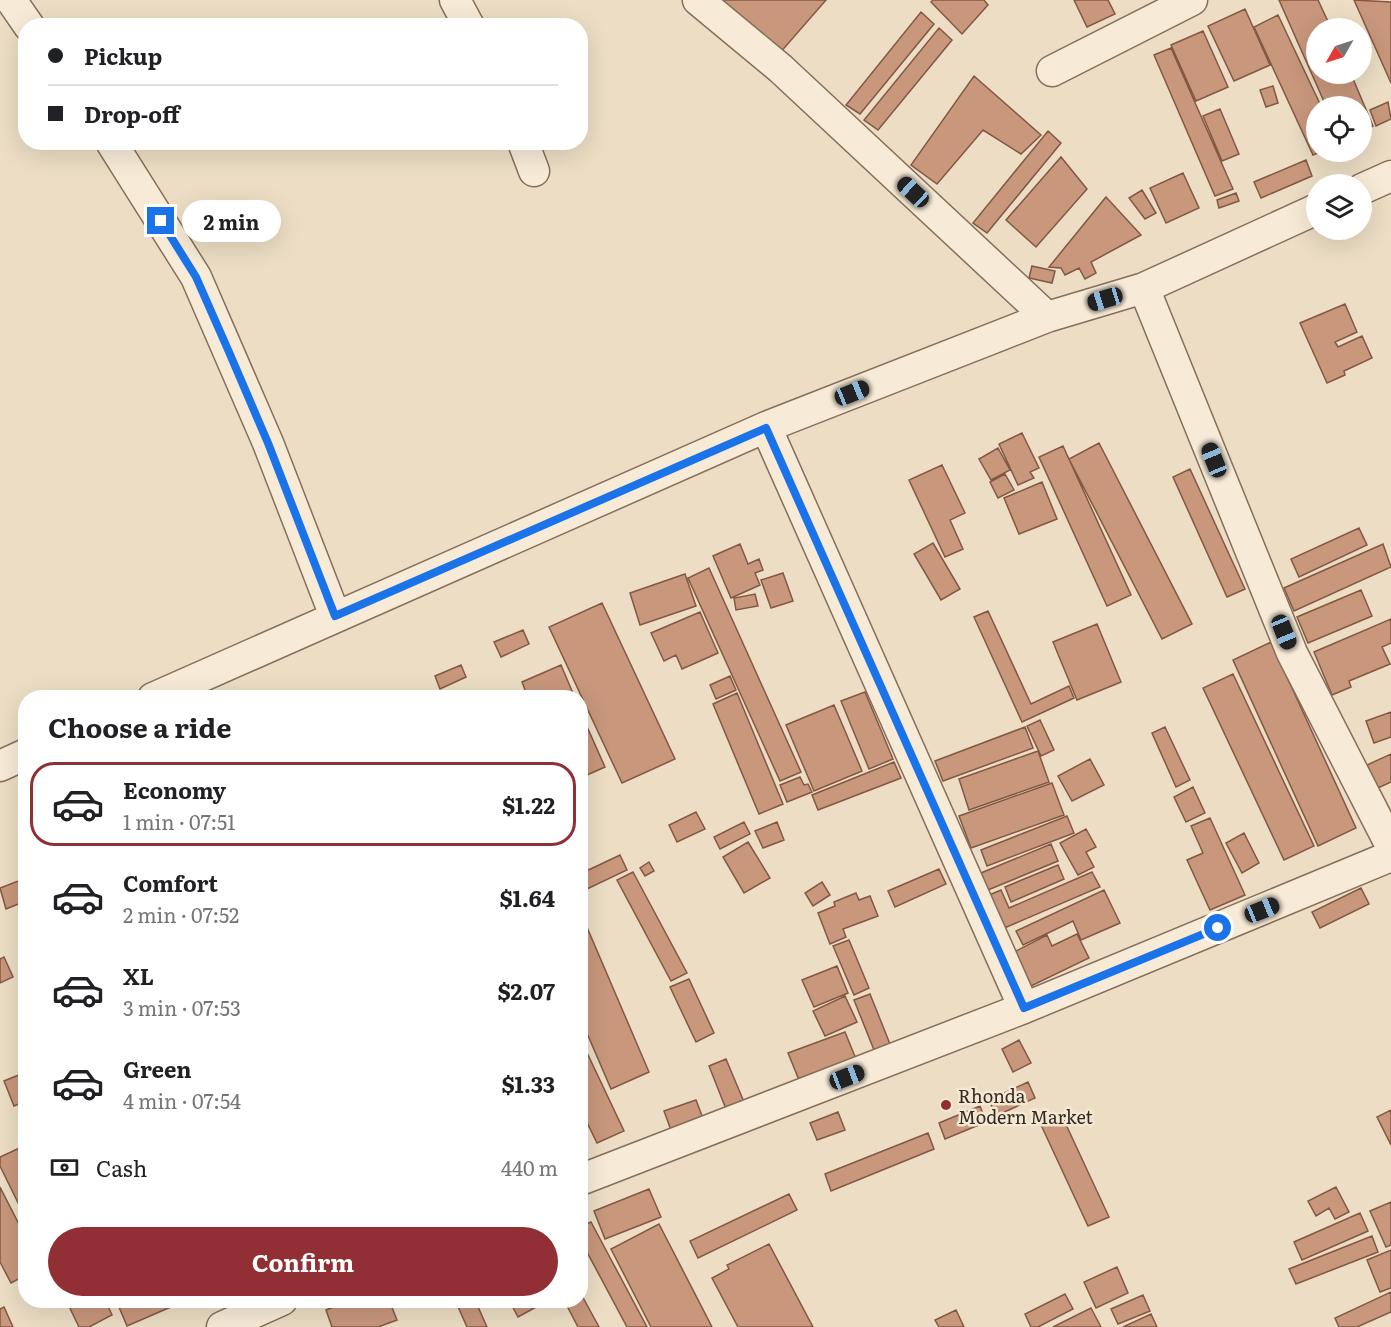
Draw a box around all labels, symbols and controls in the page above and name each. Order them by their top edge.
north arrow [1306,18,1372,84]
map controls [1306,18,1372,240]
text: Pickup [84,39,162,72]
button: locate [1306,96,1372,162]
text: Drop-off [84,97,180,130]
car [894,173,932,211]
button: layers [1306,174,1372,240]
callout: 2 min [182,200,281,242]
text: 2 min [204,206,259,236]
route end [147,207,174,234]
car [1085,285,1125,313]
car [832,378,872,408]
car [1199,440,1229,480]
car [1269,612,1299,652]
text: Choose a ride [48,706,231,746]
text: Economy [123,773,226,806]
icon: car [51,777,105,831]
text: $1.22 [502,788,555,821]
text: 1 min · 07:51 [123,806,235,836]
text: Comfort [123,866,218,899]
icon: car [51,870,105,924]
text: $1.64 [499,881,555,914]
car [1242,895,1282,925]
text: 2 min · 07:52 [123,899,239,929]
route start [1204,914,1231,941]
text: XL [123,959,154,992]
icon: car [51,963,105,1017]
text: $2.07 [498,974,555,1007]
text: 3 min · 07:53 [123,992,241,1022]
text: Green [123,1052,192,1085]
icon: car [51,1056,105,1110]
car [827,1062,867,1092]
text: $1.33 [501,1067,555,1100]
place label: Rhonda Modern Market [958,1082,1093,1130]
text: 4 min · 07:54 [123,1085,241,1115]
marker: Rhonda Modern Market [939,1098,953,1112]
icon: cash [48,1151,81,1184]
text: Cash [96,1151,147,1184]
text: 440 m [501,1152,558,1182]
button: Confirm [48,1227,558,1296]

